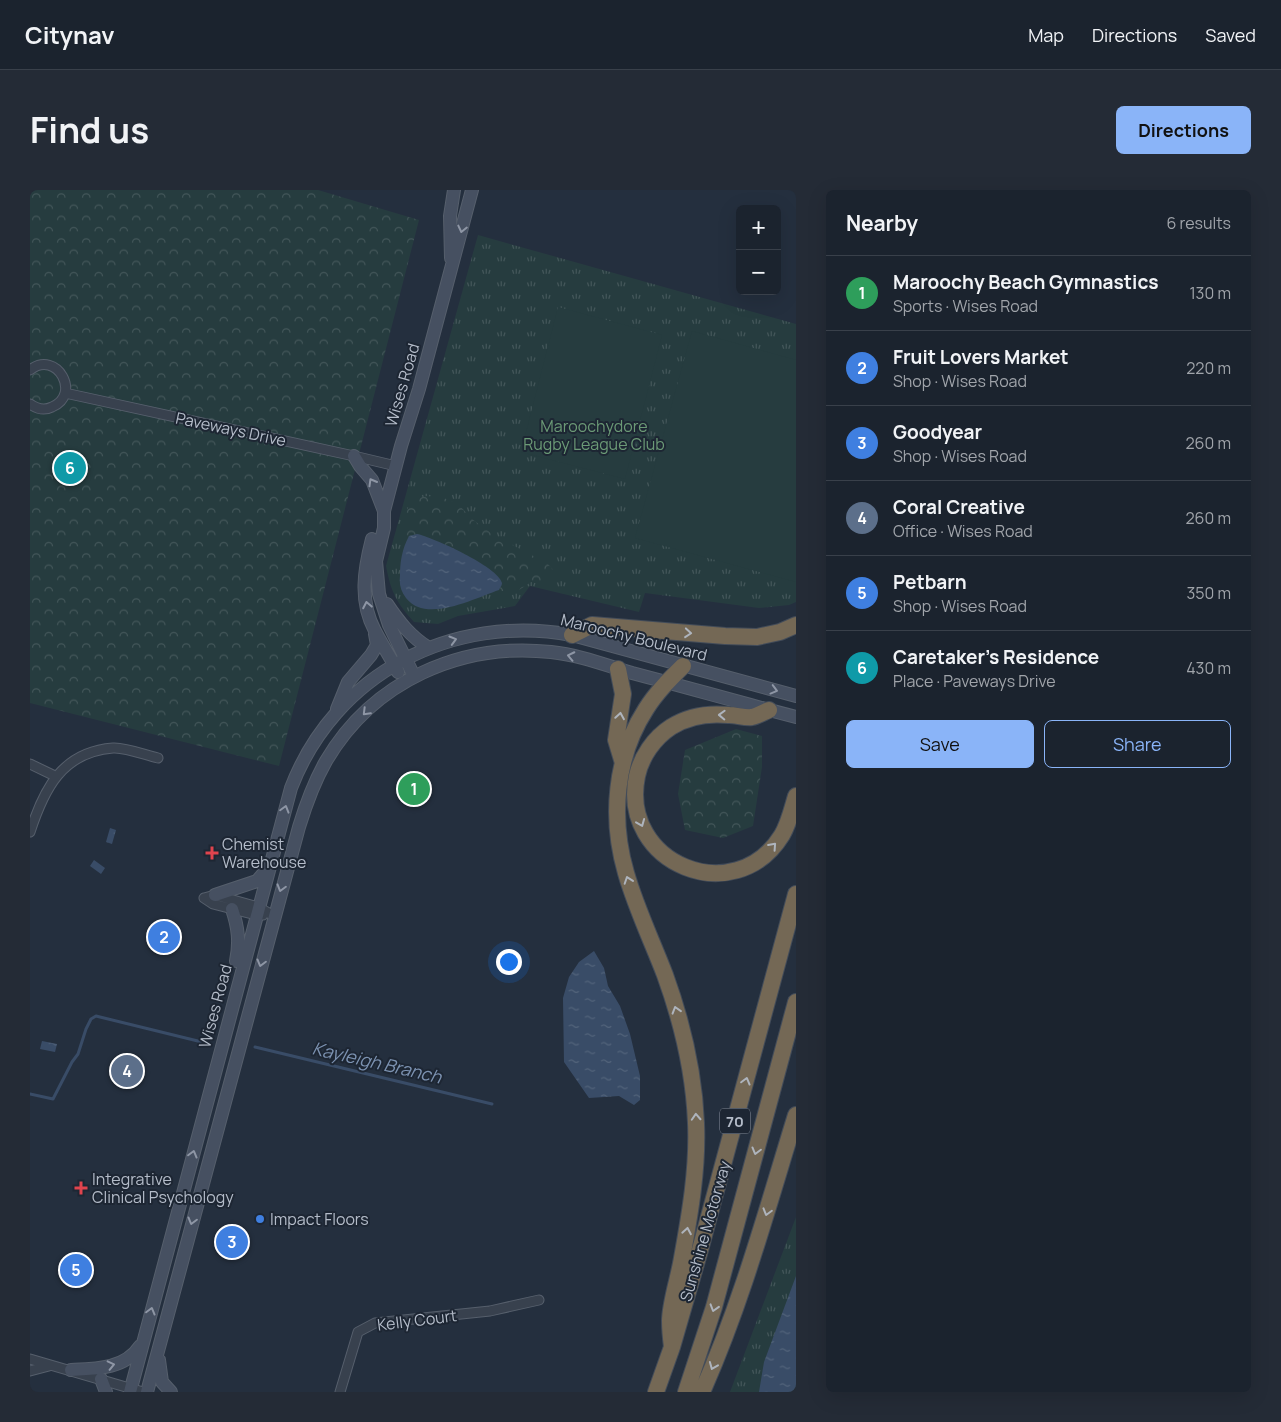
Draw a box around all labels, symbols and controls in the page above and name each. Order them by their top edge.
text: Citynav [25,18,115,51]
text: Map [1028,23,1064,47]
text: Directions [1092,23,1177,47]
text: Saved [1205,23,1256,47]
text: Find us [30,106,149,154]
button: Directions [1116,106,1251,154]
map controls [736,205,781,295]
button: + [736,205,781,250]
text: Nearby [846,209,918,237]
text: 6 results [1166,212,1231,234]
one-way arrow [457,225,468,234]
button: − [736,250,781,295]
text: Maroochy Beach Gymnastics [893,269,1159,295]
text: 1 [858,282,866,304]
text: 130 m [1189,282,1231,304]
text: Sports · Wises Road [893,295,1038,317]
street label: Wises Road [380,341,424,429]
text: Fruit Lovers Market [893,344,1069,370]
text: 2 [857,357,867,379]
text: 220 m [1186,357,1231,379]
text: Shop · Wises Road [893,370,1027,392]
street label: Paveways Drive [174,407,288,451]
park label: Maroochydore Rugby League Club [523,415,665,455]
text: Goodyear [893,419,982,445]
text: 3 [857,432,867,454]
text: 260 m [1185,432,1231,454]
text: Shop · Wises Road [893,445,1027,467]
pin: 6 [54,449,86,487]
one-way arrow [368,478,378,487]
text: Coral Creative [893,494,1025,520]
text: 4 [857,507,867,529]
text: 260 m [1185,507,1231,529]
text: Office · Wises Road [893,520,1033,542]
text: Petbarn [893,569,967,595]
text: 5 [857,582,867,604]
text: 350 m [1186,582,1231,604]
text: Shop · Wises Road [893,595,1027,617]
one-way arrow [362,601,372,610]
street label: Maroochy Boulevard [559,608,709,666]
one-way arrow [684,628,692,639]
one-way arrow [449,635,457,645]
text: Caretaker's Residence [893,644,1099,670]
one-way arrow [566,651,575,662]
text: 6 [857,657,867,679]
text: 430 m [1186,657,1231,679]
text: Place · Paveways Drive [893,670,1056,692]
one-way arrow [769,684,778,694]
one-way arrow [362,707,371,716]
one-way arrow [718,709,726,720]
one-way arrow [614,712,625,720]
button: Save [846,720,1034,768]
button: Share [1044,720,1231,768]
pin: 1 [398,770,430,808]
one-way arrow [279,805,290,814]
one-way arrow [634,818,645,827]
place label: Chemist Warehouse [222,833,306,873]
one-way arrow [767,843,776,852]
marker: Chemist Warehouse [206,847,218,859]
one-way arrow [624,876,634,885]
one-way arrow [277,883,287,891]
pin: 2 [148,918,180,956]
your location [496,949,522,975]
one-way arrow [257,958,267,967]
street label: Wises Road [193,962,237,1050]
one-way arrow [672,1006,682,1014]
water label: Kayleigh Branch [310,1035,445,1089]
pin: 4 [111,1052,143,1090]
one-way arrow [740,1078,750,1086]
road number: 70 [720,1108,750,1134]
one-way arrow [691,1113,701,1121]
one-way arrow [752,1146,762,1154]
one-way arrow [187,1150,198,1158]
street label: Sunshine Motorway [674,1158,736,1304]
place label: Integrative Clinical Psychology [92,1168,234,1208]
marker: Integrative Clinical Psychology [74,1181,88,1195]
place label: Impact Floors [270,1208,369,1230]
one-way arrow [763,1208,773,1216]
marker: Impact Floors [254,1213,266,1225]
one-way arrow [188,1217,198,1225]
pin: 3 [216,1223,248,1261]
one-way arrow [682,1226,692,1235]
pin: 5 [60,1251,92,1289]
one-way arrow [709,1303,719,1311]
street label: Kelly Court [376,1304,458,1336]
one-way arrow [145,1307,156,1316]
one-way arrow [107,1360,116,1371]
one-way arrow [709,1361,720,1370]

